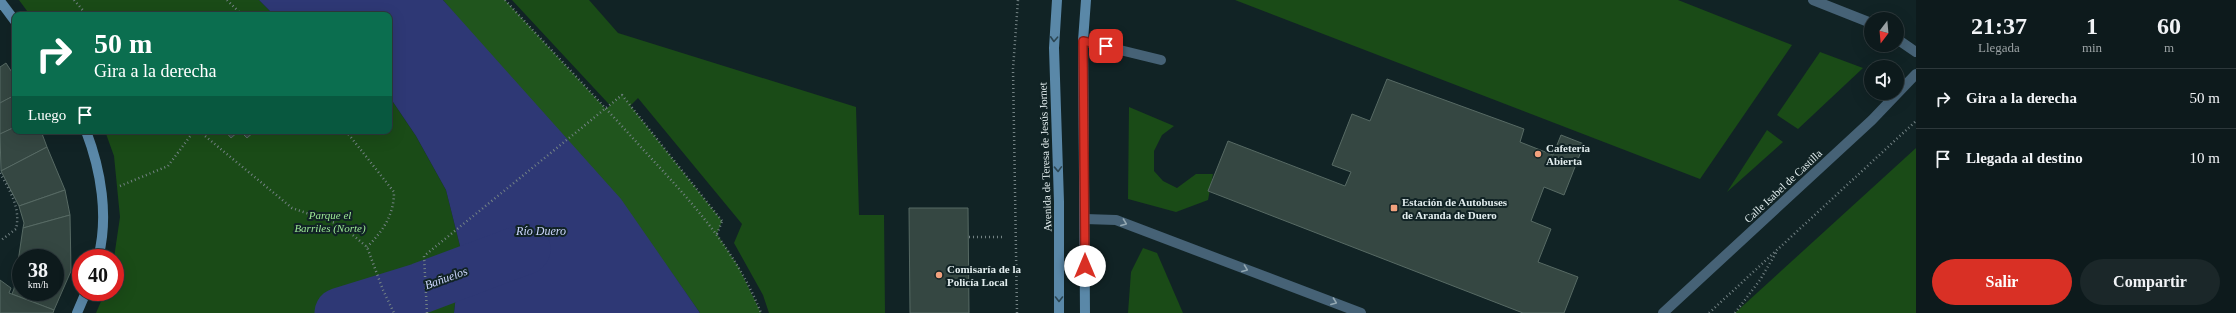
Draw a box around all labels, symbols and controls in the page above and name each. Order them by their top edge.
north arrow [1864,12,1904,52]
map controls [1864,12,1904,100]
text: 21:37 [1971,13,2027,39]
text: 1 [2086,13,2098,39]
text: 60 [2157,13,2181,39]
icon: right [28,28,80,80]
text: 50 m [94,28,152,59]
pin [1089,29,1123,63]
icon: arrive [1095,35,1117,57]
one-way arrow [1050,36,1059,42]
text: Llegada [1978,40,2020,55]
text: min [2082,40,2102,55]
text: m [2164,40,2174,55]
button: sound [1864,60,1904,100]
text: Gira a la derecha [94,61,216,81]
street label: Avenida de Teresa de Jesús Jornet [1036,82,1054,232]
icon: right [1932,88,1954,110]
text: Gira a la derecha [1966,90,2077,106]
text: 50 m [2190,90,2220,106]
icon: arrive [74,104,96,126]
text: Luego [28,107,66,123]
place label: Cafetería Abierta [1546,142,1590,167]
street label: Calle Isabel de Castilla [1742,147,1824,225]
icon: arrive [1932,148,1954,170]
marker: Cafetería Abierta [1533,149,1543,159]
text: Llegada al destino [1966,150,2083,166]
text: 10 m [2190,150,2220,166]
one-way arrow [1054,166,1062,172]
place label: Estación de Autobuses de Aranda de Duero [1402,196,1508,221]
marker: Estación de Autobuses de Aranda de Duero [1389,203,1399,213]
park label: Parque el Barriles (Norte) [294,209,366,235]
one-way arrow [1120,218,1127,227]
water label: Río Duero [515,224,566,238]
position arrow [1064,245,1106,287]
speed limit sign: 40 [72,249,124,301]
text: 38 [28,259,48,281]
button: Salir [1932,259,2072,305]
button: Compartir [2080,259,2220,305]
place label: Comisaría de la Policía Local [947,263,1021,288]
water label: Bañuelos [423,264,470,292]
one-way arrow [1242,264,1249,272]
marker: Comisaría de la Policía Local [934,270,944,280]
text: km/h [28,279,48,290]
one-way arrow [1055,296,1063,302]
one-way arrow [1330,298,1337,306]

